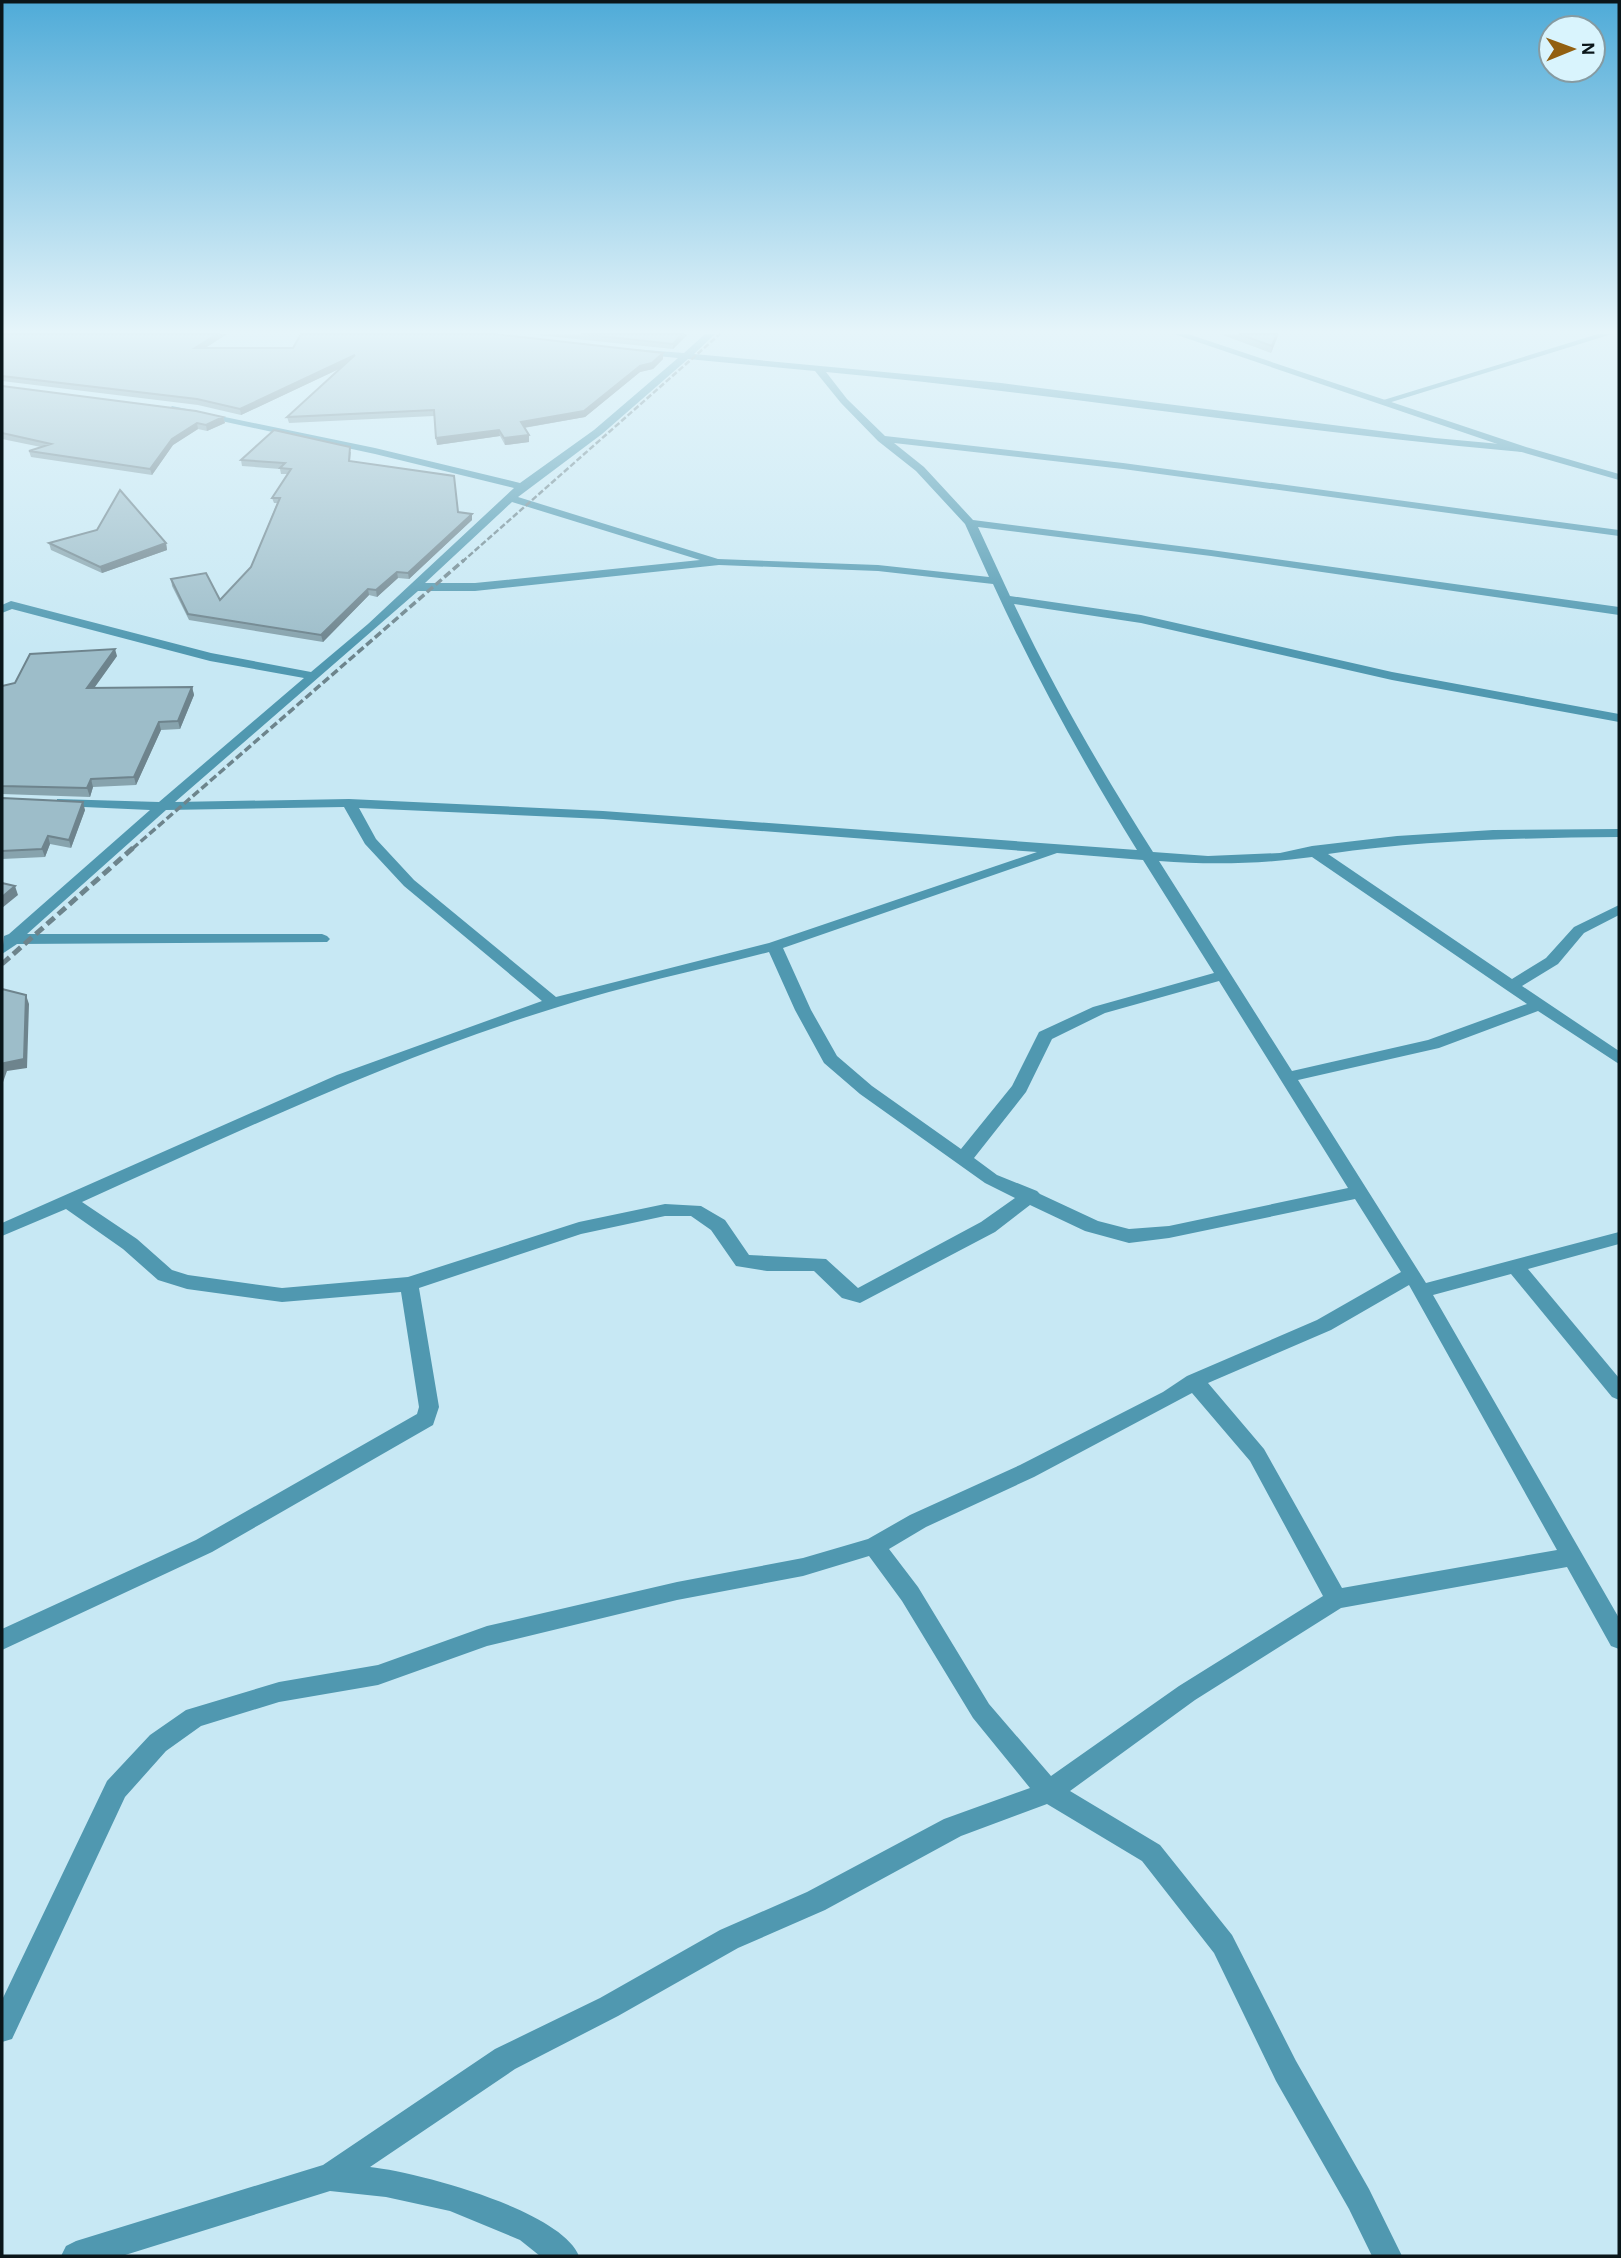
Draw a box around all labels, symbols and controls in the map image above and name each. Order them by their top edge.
north arrow [1537,14,1607,84]
text: N [1578,42,1597,56]

